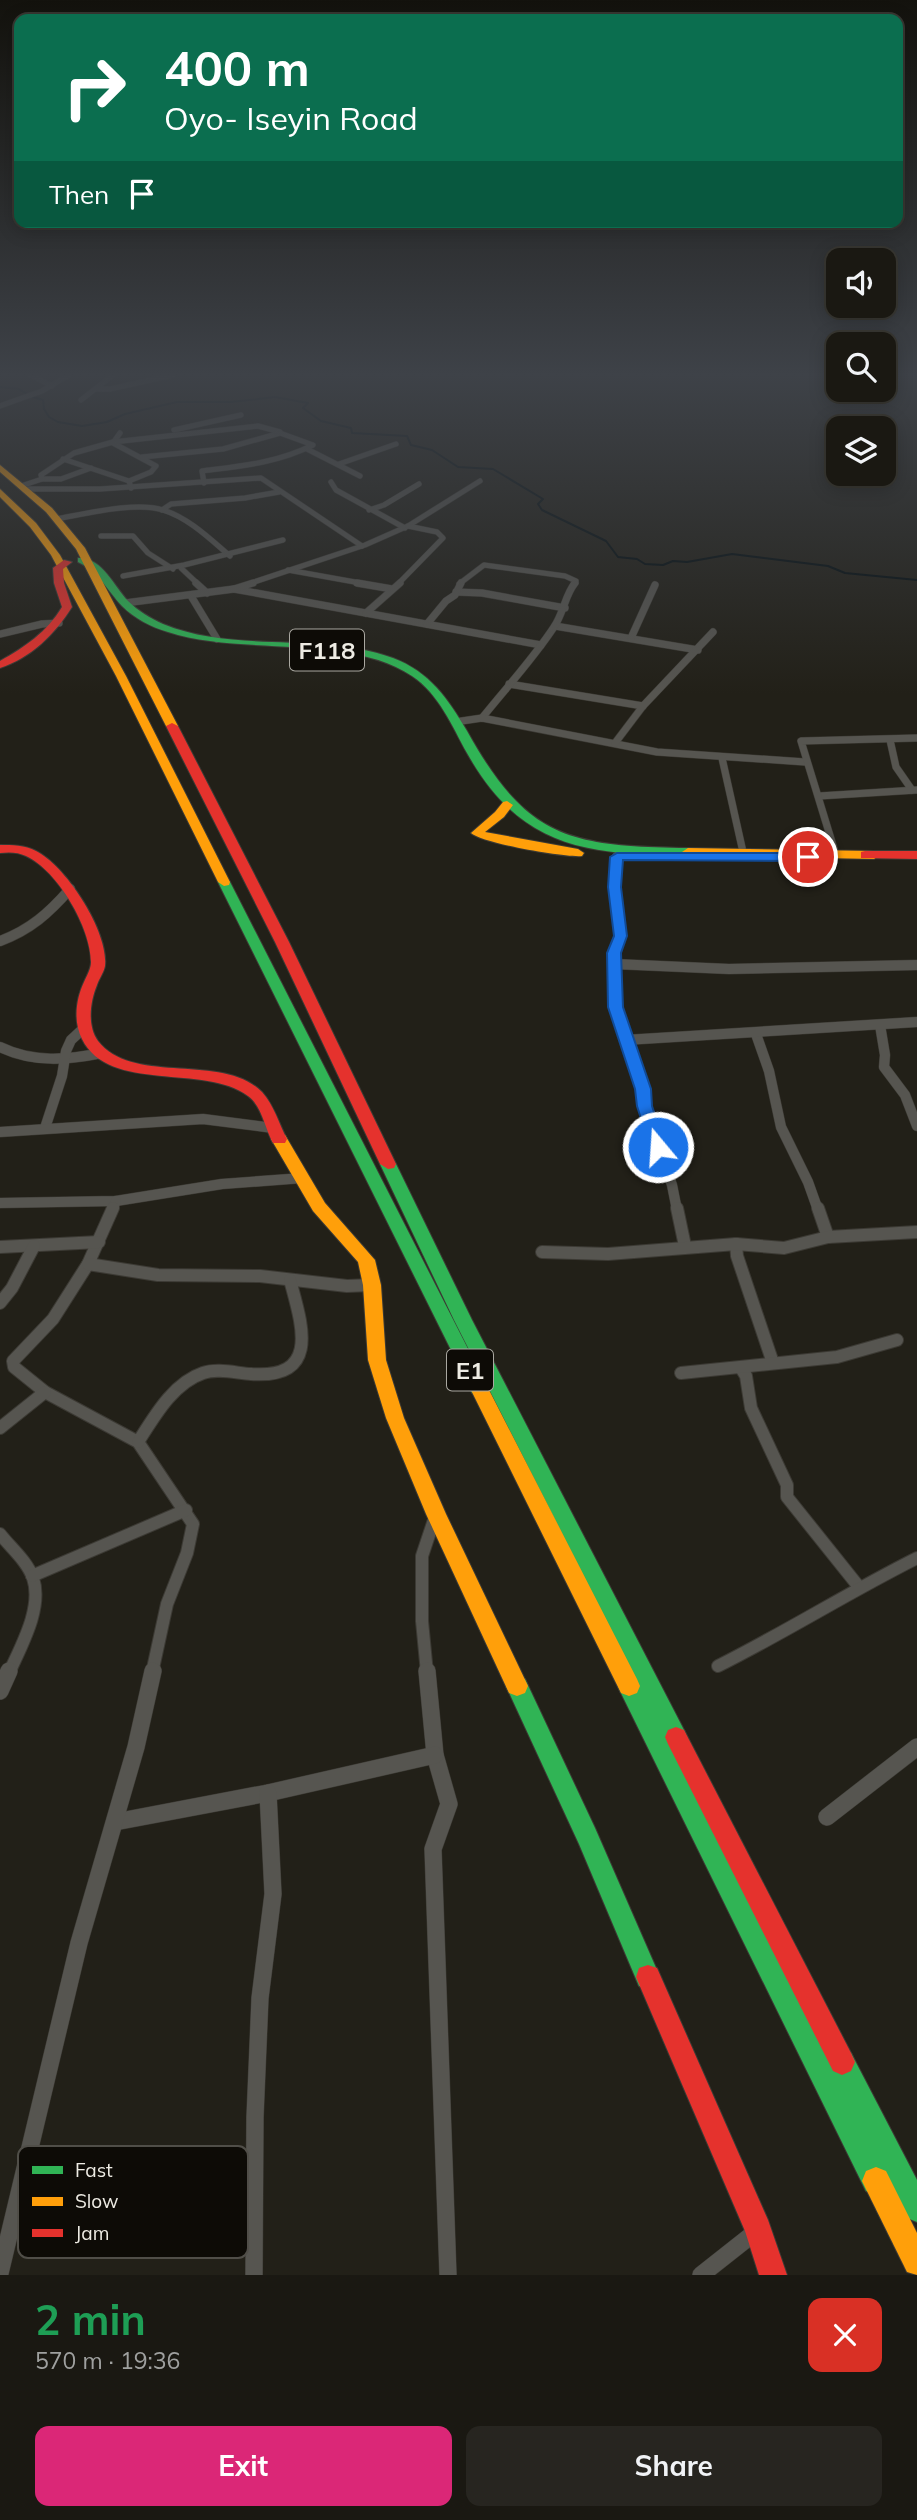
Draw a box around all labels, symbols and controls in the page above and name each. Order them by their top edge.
text: 400 m [164,37,310,98]
icon: right [49,42,140,133]
text: Oyo- Iseyin Road [164,98,418,138]
icon: arrive [123,175,161,213]
text: Then [49,178,109,211]
map controls [826,248,896,486]
button: sound [826,248,896,318]
button: search [826,332,896,402]
button: layers [826,416,896,486]
road number: F118 [290,630,364,670]
pin [778,827,838,887]
icon: arrive [789,838,827,876]
position arrow [621,1110,695,1184]
road number: E1 [447,1350,493,1390]
legend [18,2146,248,2258]
text: Fast [75,2158,113,2182]
text: Slow [75,2189,119,2213]
text: Jam [75,2221,109,2245]
text: 2 min [35,2293,146,2346]
button: close [808,2298,882,2372]
text: 570 m · 19:36 [35,2346,180,2375]
button: Exit [35,2426,452,2506]
button: Share [466,2426,882,2506]

